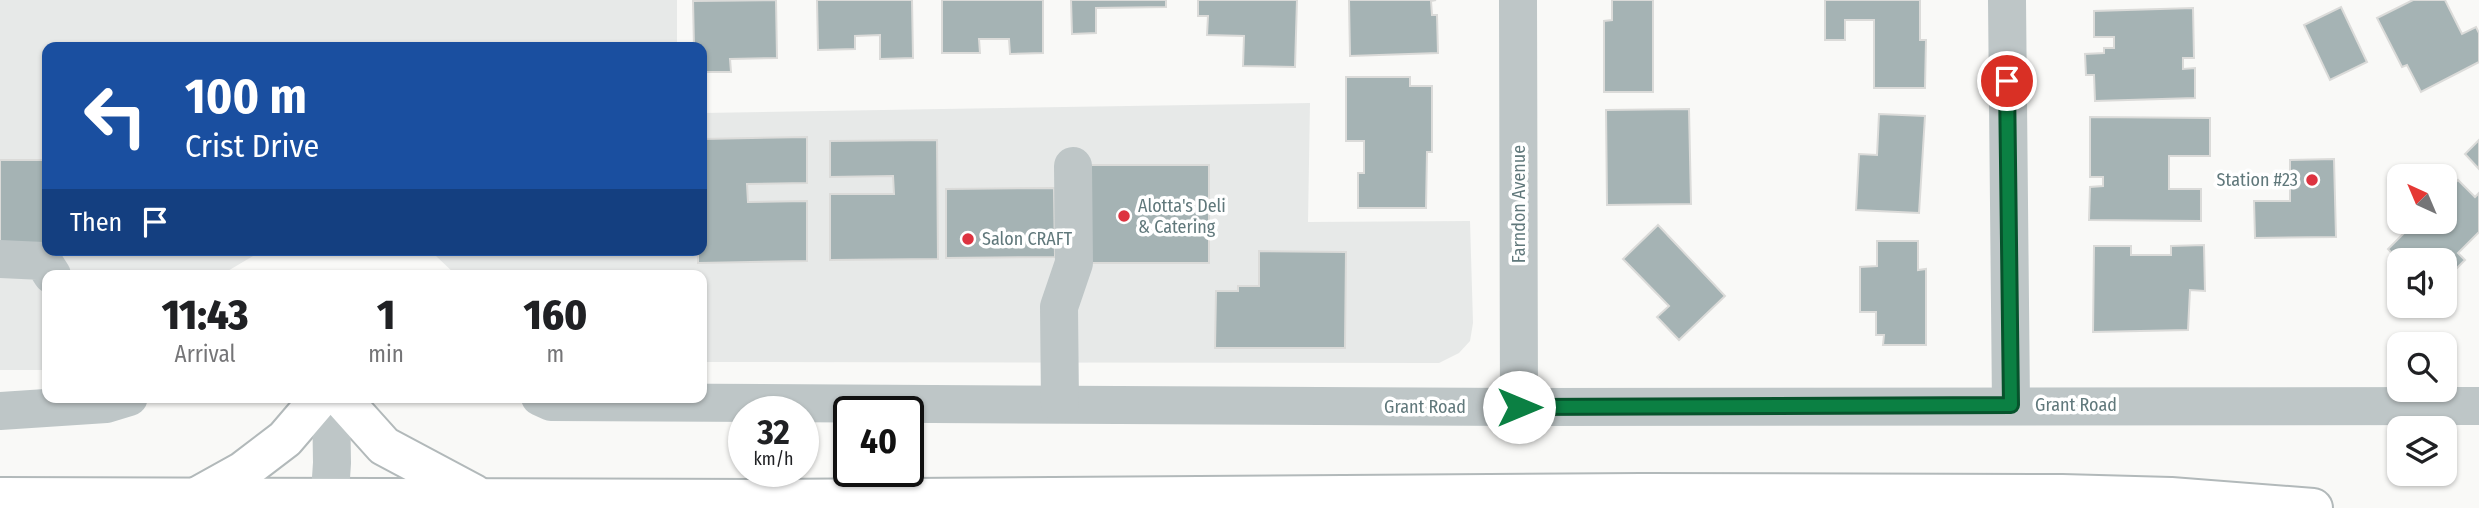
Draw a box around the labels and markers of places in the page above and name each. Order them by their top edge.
pin [1977,51,2037,111]
place label: Station #23 [2217,169,2298,191]
marker: Station #23 [2304,172,2320,188]
place label: Alotta's Deli & Catering [1138,195,1226,238]
marker: Alotta's Deli & Catering [1116,208,1132,224]
place label: Salon CRAFT [982,228,1073,250]
marker: Salon CRAFT [960,231,976,247]

